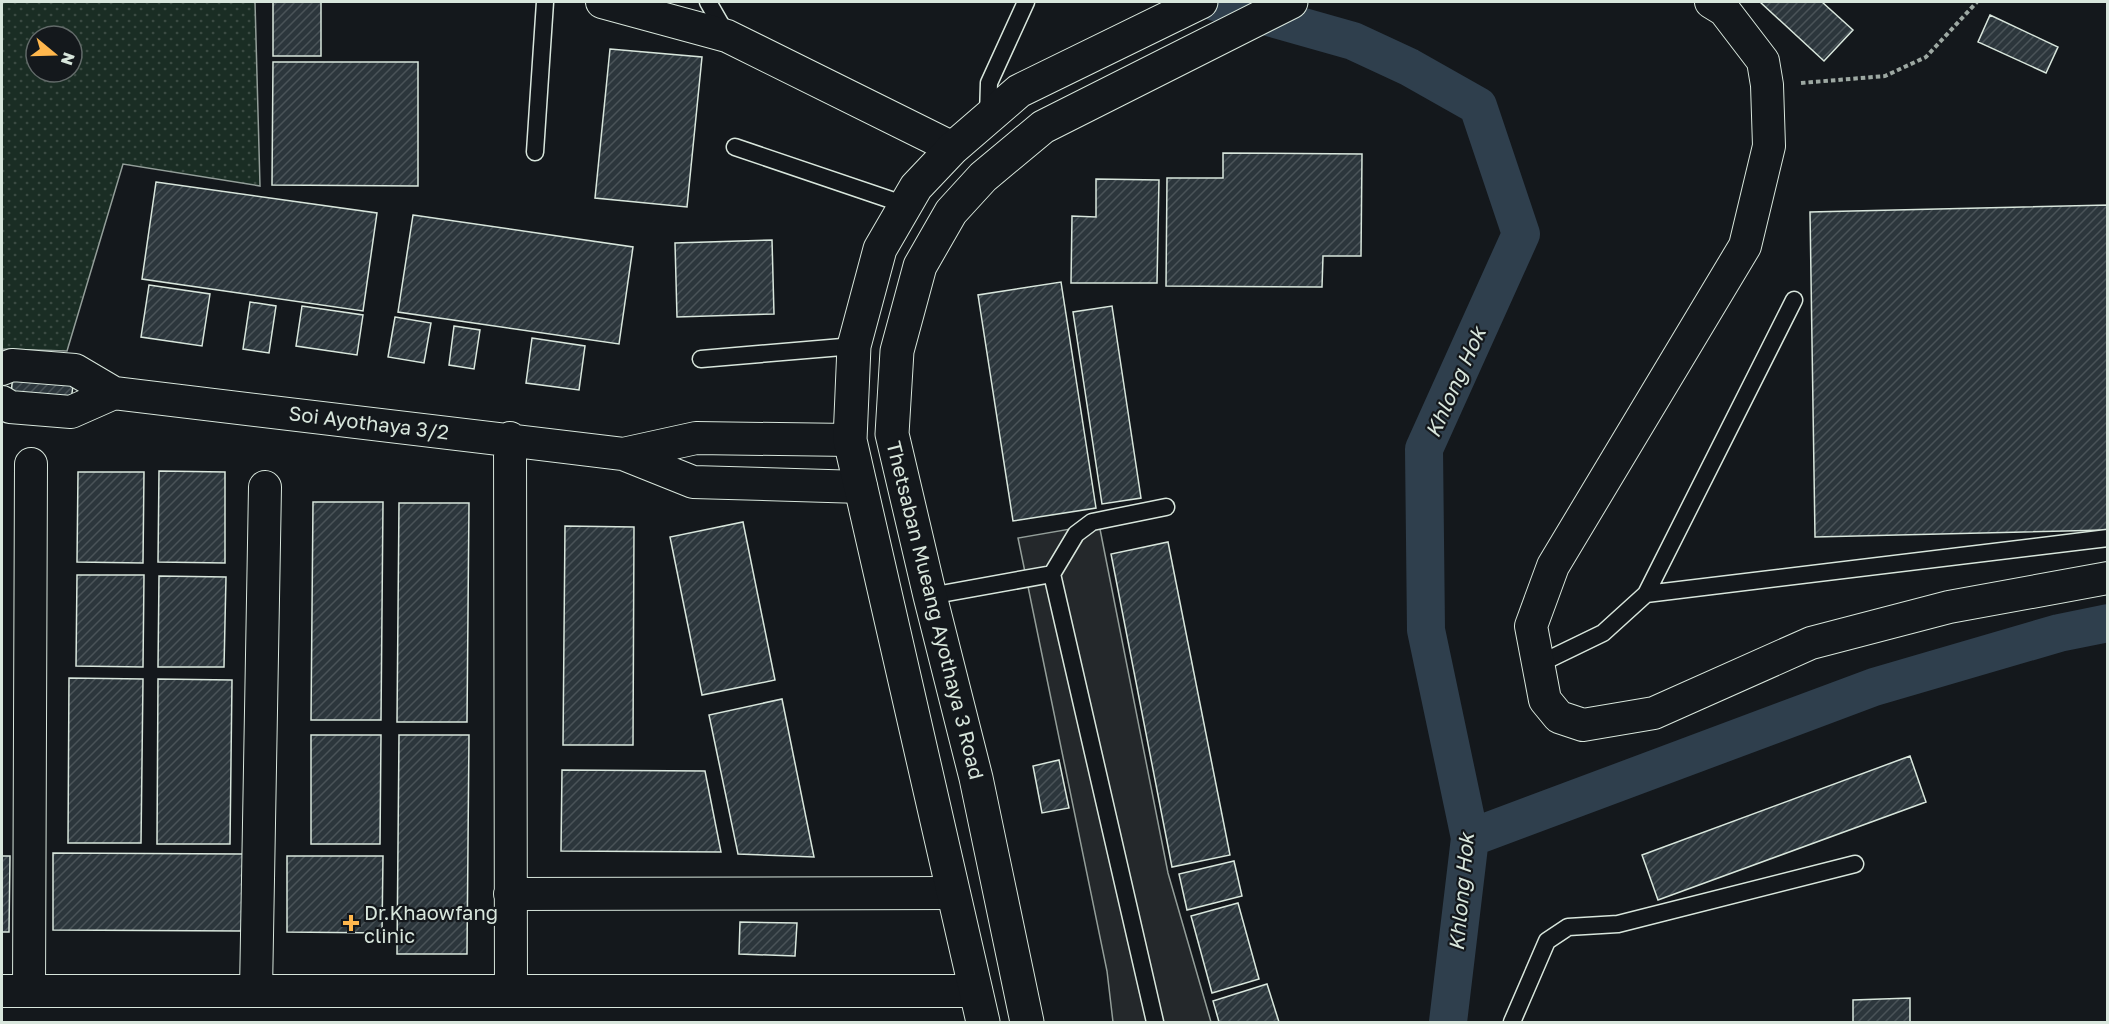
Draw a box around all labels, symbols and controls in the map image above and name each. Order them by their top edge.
north arrow [24,24,84,84]
text: N [57,50,80,68]
water label: Khlong Hok [1419,321,1492,441]
street label: Soi Ayothaya 3/2 [288,400,450,444]
street label: Thetsaban Mueang Ayothaya 3 Road [882,438,990,782]
water label: Khlong Hok [1443,830,1479,952]
place label: Dr.Khaowfang clinic [364,900,498,947]
marker: Dr.Khaowfang clinic [342,914,360,932]

